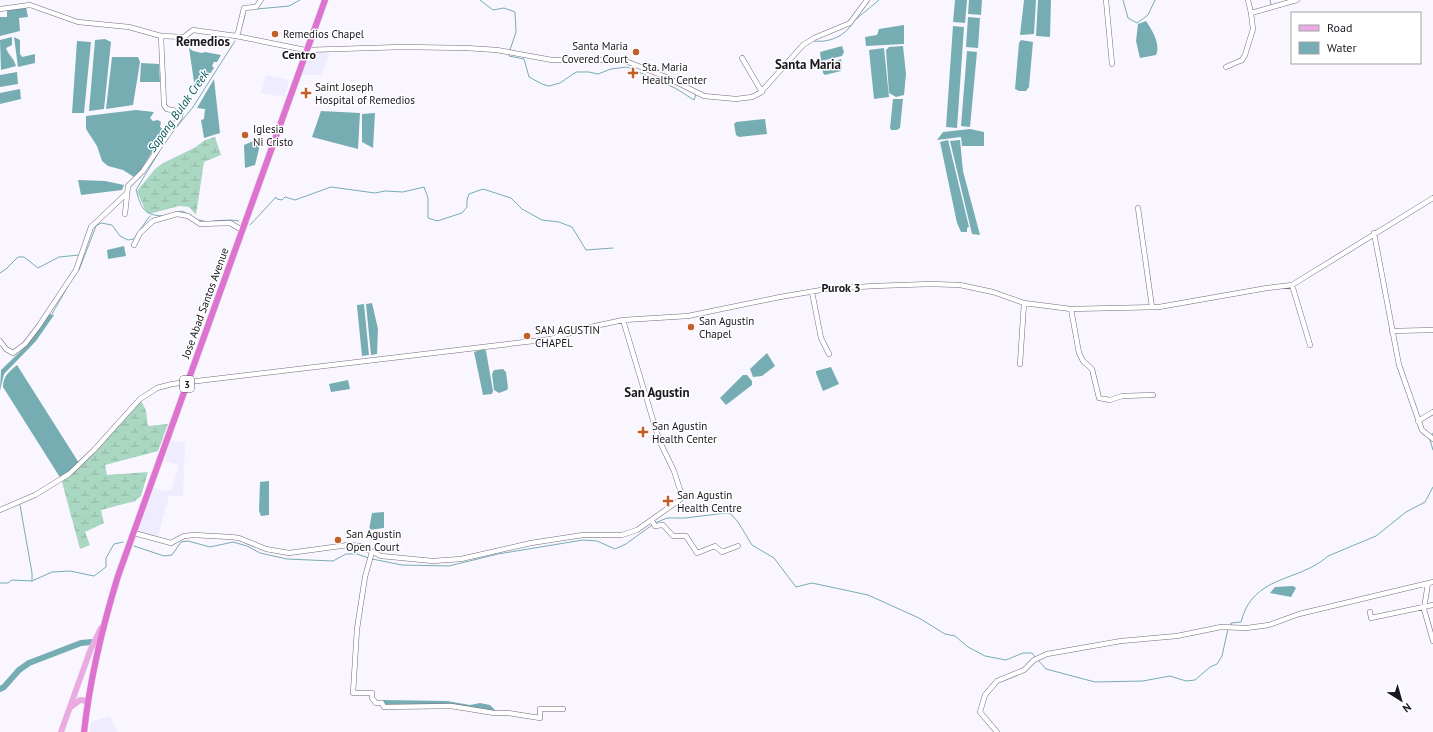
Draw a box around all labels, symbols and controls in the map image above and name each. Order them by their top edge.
legend [1291,12,1421,64]
text: Road [1327,20,1352,35]
place label: Remedios Chapel [283,27,365,41]
marker: Remedios Chapel [270,29,280,39]
district label: Remedios [176,33,230,50]
place label: Santa Maria Covered Court [562,39,628,66]
text: Water [1327,40,1357,55]
district label: Centro [282,47,316,62]
marker: Santa Maria Covered Court [631,47,641,57]
district label: Santa Maria [775,56,841,73]
place label: Sta. Maria Health Center [642,60,707,87]
water label: Sapang Bulak Creek [144,67,212,155]
marker: Sta. Maria Health Center [627,67,639,79]
place label: Saint Joseph Hospital of Remedios [315,80,415,107]
marker: Saint Joseph Hospital of Remedios [300,87,312,99]
place label: Iglesia Ni Cristo [253,122,293,149]
marker: Iglesia Ni Cristo [240,130,250,140]
street label: Jose Abad Santos Avenue [178,245,232,361]
district label: Purok 3 [821,280,861,295]
place label: San Agustin Chapel [699,314,754,341]
marker: San Agustin Chapel [686,322,696,332]
place label: SAN AGUSTIN CHAPEL [535,323,600,350]
marker: SAN AGUSTIN CHAPEL [522,331,532,341]
road number: 3 [180,376,194,392]
district label: San Agustin [624,384,690,401]
place label: San Agustin Health Center [652,419,717,446]
marker: San Agustin Health Center [637,426,649,438]
place label: San Agustin Health Centre [677,488,742,515]
marker: San Agustin Health Centre [662,495,674,507]
place label: San Agustin Open Court [346,527,401,554]
marker: San Agustin Open Court [333,535,343,545]
north arrow [1381,680,1421,720]
text: N [1400,700,1414,716]

